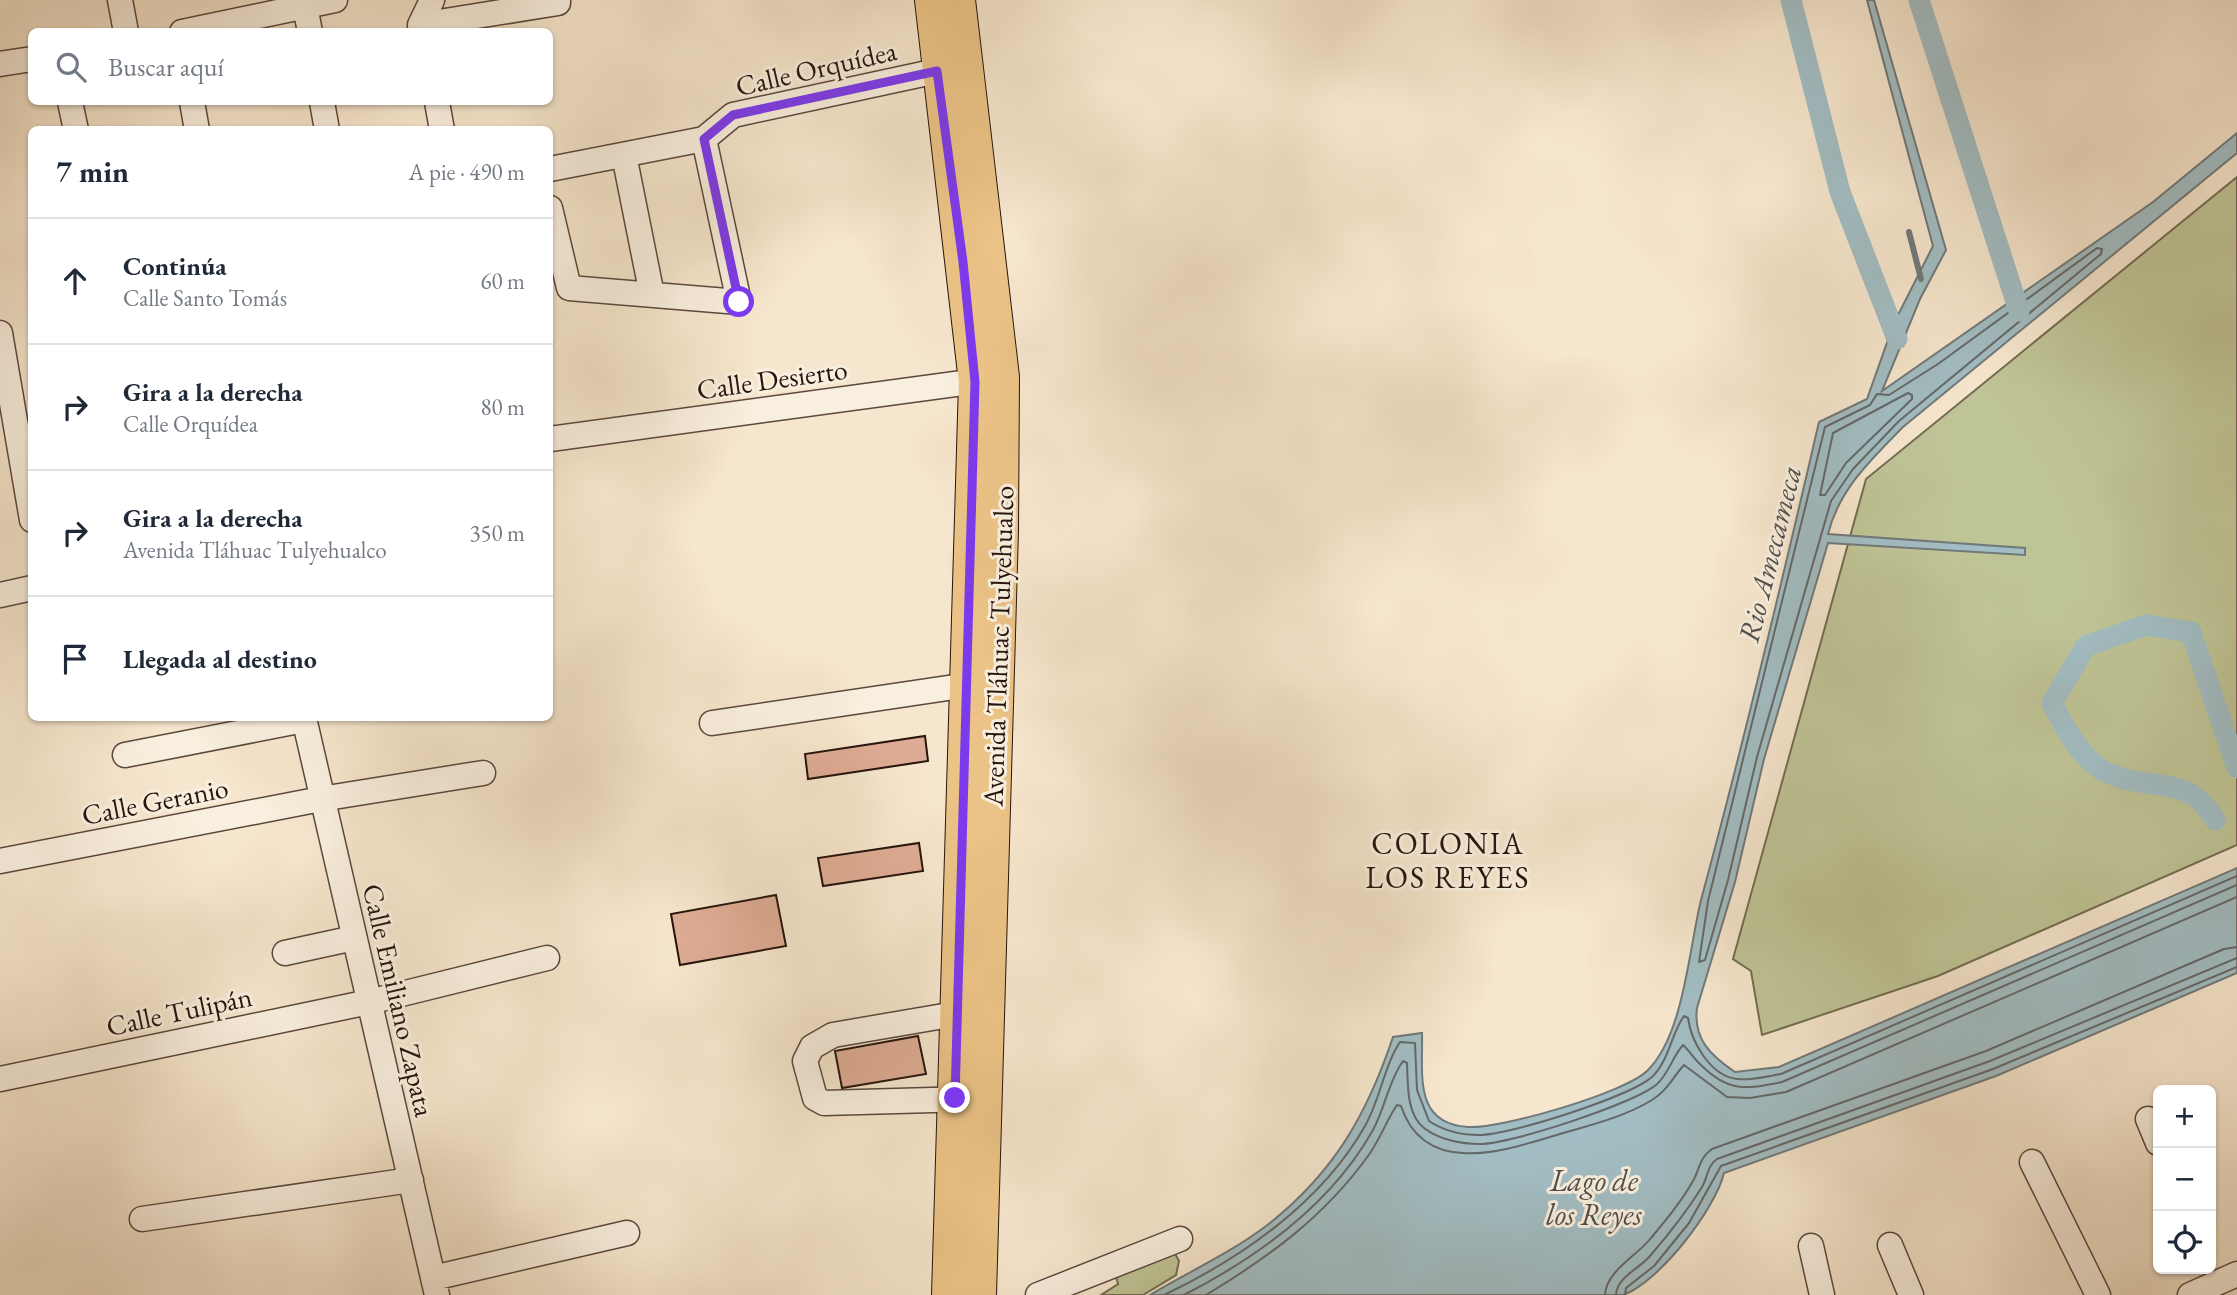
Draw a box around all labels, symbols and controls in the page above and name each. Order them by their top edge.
search box [28,28,553,105]
street label: Calle Orquídea [732,32,901,104]
icon: search [52,48,90,86]
text: Buscar aquí [108,50,224,84]
text: 7 min [56,152,129,191]
text: A pie · 490 m [409,157,525,187]
text: Continúa [123,249,227,283]
icon: ahead [56,262,94,300]
text: 60 m [480,266,525,296]
text: Calle Santo Tomás [123,283,287,313]
route start [723,286,754,317]
street label: Calle Desierto [694,351,850,407]
text: Gira a la derecha [123,375,303,409]
icon: right [56,388,94,426]
text: 80 m [480,392,525,422]
text: Calle Orquídea [123,409,258,439]
water label: Rio Amecameca [1729,461,1810,646]
street label: Avenida Tláhuac Tulyehualco [974,485,1022,808]
text: Gira a la derecha [123,501,303,535]
icon: right [56,514,94,552]
text: 350 m [469,518,525,548]
text: Avenida Tláhuac Tulyehualco [123,535,387,565]
icon: arrive [56,640,94,678]
text: Llegada al destino [123,642,317,676]
street label: Calle Geranio [79,769,231,833]
district label: COLONIA LOS REYES [1366,824,1530,897]
street label: Calle Emiliano Zapata [355,880,443,1121]
street label: Calle Tulipán [103,978,255,1044]
route end [939,1082,970,1113]
map controls [2153,1085,2216,1274]
button: + [2153,1085,2216,1148]
button: − [2153,1148,2216,1211]
water label: Lago de los Reyes [1546,1161,1643,1234]
button: locate [2153,1211,2216,1274]

